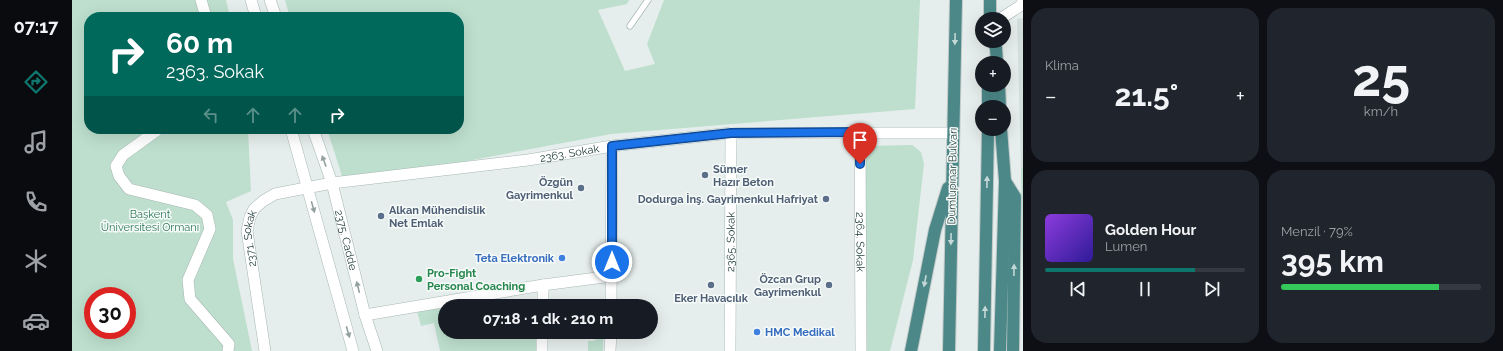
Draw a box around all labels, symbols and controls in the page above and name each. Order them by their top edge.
map controls [975,12,1011,136]
button: layers [975,12,1011,48]
text: 07:17 [14,16,58,37]
text: 60 m [166,27,233,60]
icon: right [100,28,152,80]
one-way arrow [952,33,958,46]
text: 25 [1352,47,1410,108]
button: + [975,56,1011,92]
text: Klima [1045,58,1079,73]
text: 2363. Sokak [166,61,264,82]
icon: directions [22,68,50,96]
text: 21.5° [1115,78,1178,113]
text: − [1045,83,1057,109]
text: + [1236,83,1245,109]
button: − [975,100,1011,136]
icon: left [200,104,222,126]
icon: ahead [242,104,264,126]
icon: ahead [284,104,306,126]
icon: right [326,104,348,126]
text: km/h [1364,104,1398,119]
pin [843,123,877,164]
icon: music [22,128,50,156]
street label: Dumlupınar Bulvarı [945,128,960,224]
icon: arrive [849,129,871,151]
street label: 2363. Sokak [539,142,600,165]
one-way arrow [321,155,327,167]
place label: Sümer Hazır Beton [713,163,774,189]
marker: Sümer Hazır Beton [700,170,710,180]
place label: Özgün Gayrimenkul [506,175,574,202]
one-way arrow [984,175,990,188]
marker: Özgün Gayrimenkul [576,183,586,193]
icon: phone [22,188,50,216]
place label: Dodurga İnş. Gayrimenkul Hafriyat [638,192,819,206]
marker: Dodurga İnş. Gayrimenkul Hafriyat [821,194,831,204]
one-way arrow [310,201,316,213]
place label: Alkan Mühendislik Net Emlak [389,204,486,230]
park label: Başkent Üniversitesi Ormanı [101,208,199,234]
street label: 2371. Sokak [241,208,260,268]
street label: 2375. Cadde [332,209,360,272]
marker: Alkan Mühendislik Net Emlak [376,211,386,221]
street label: 2365. Sokak [724,212,738,272]
street label: 2364. Sokak [853,212,867,272]
text: Golden Hour [1105,221,1196,239]
text: Menzil · 79% [1281,224,1353,239]
one-way arrow [948,233,954,246]
text: Lumen [1105,239,1147,254]
position arrow [591,241,633,283]
text: 395 km [1281,244,1384,279]
icon: climate [22,247,50,275]
place label: Teta Elektronik [475,252,555,265]
marker: Teta Elektronik [557,253,567,263]
one-way arrow [1011,263,1017,276]
place label: Pro-Fight Personal Coaching [427,267,525,293]
place label: Özcan Grup Gayrimenkul [754,272,822,299]
marker: Pro-Fight Personal Coaching [414,274,424,284]
one-way arrow [921,274,927,287]
icon: previous [1067,278,1089,300]
icon: pause [1134,278,1156,300]
icon: next [1201,278,1223,300]
one-way arrow [355,280,361,293]
marker: Eker Havacılık [706,280,716,290]
marker: Özcan Grup Gayrimenkul [824,280,834,290]
speed limit sign: 30 [84,287,136,339]
place label: Eker Havacılık [674,292,749,305]
one-way arrow [982,305,988,318]
icon: car [22,307,50,335]
text: 07:18 · 1 dk · 210 m [483,310,613,328]
one-way arrow [345,326,351,338]
place label: HMC Medikal [765,326,835,339]
marker: HMC Medikal [752,327,762,337]

